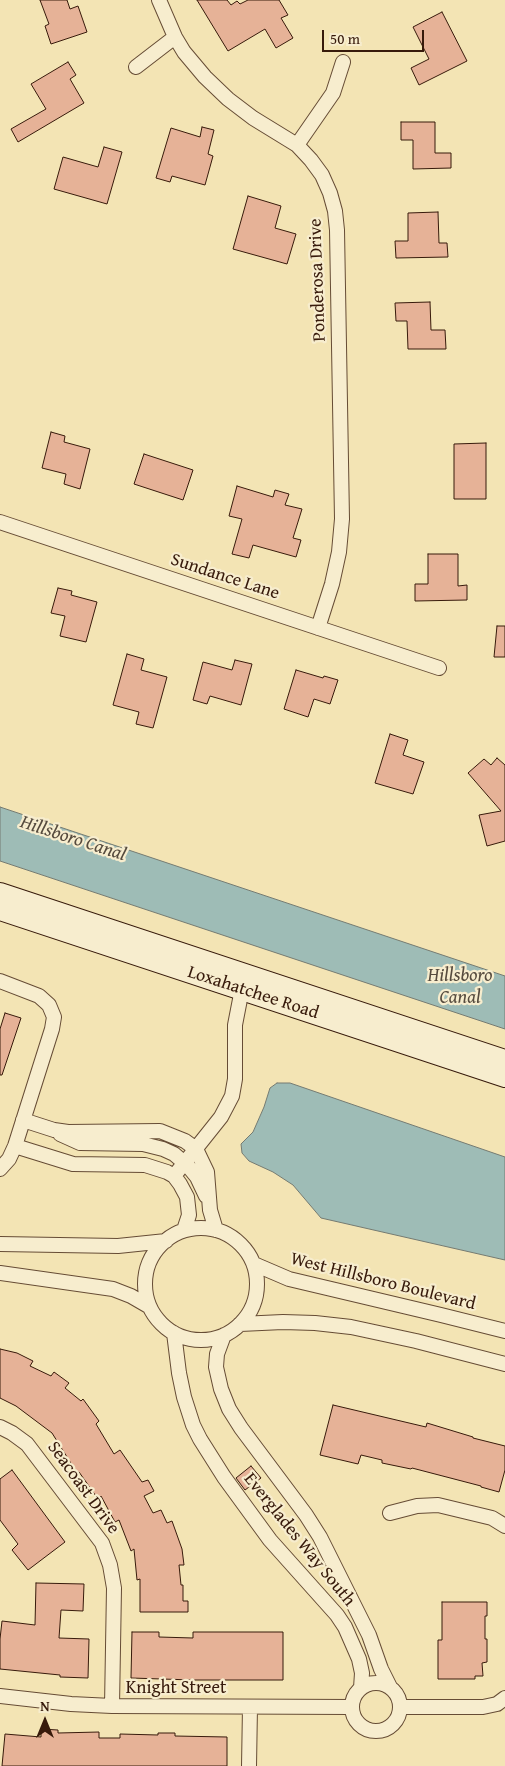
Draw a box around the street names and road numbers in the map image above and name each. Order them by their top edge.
street label: Ponderosa Drive [305,218,331,342]
street label: Sundance Lane [168,549,282,605]
street label: Loxahatchee Road [185,962,321,1024]
street label: West Hillsboro Boulevard [288,1249,478,1315]
street label: Seacoast Drive [42,1437,124,1539]
street label: Everglades Way South [239,1469,359,1611]
street label: Knight Street [126,1677,226,1699]

